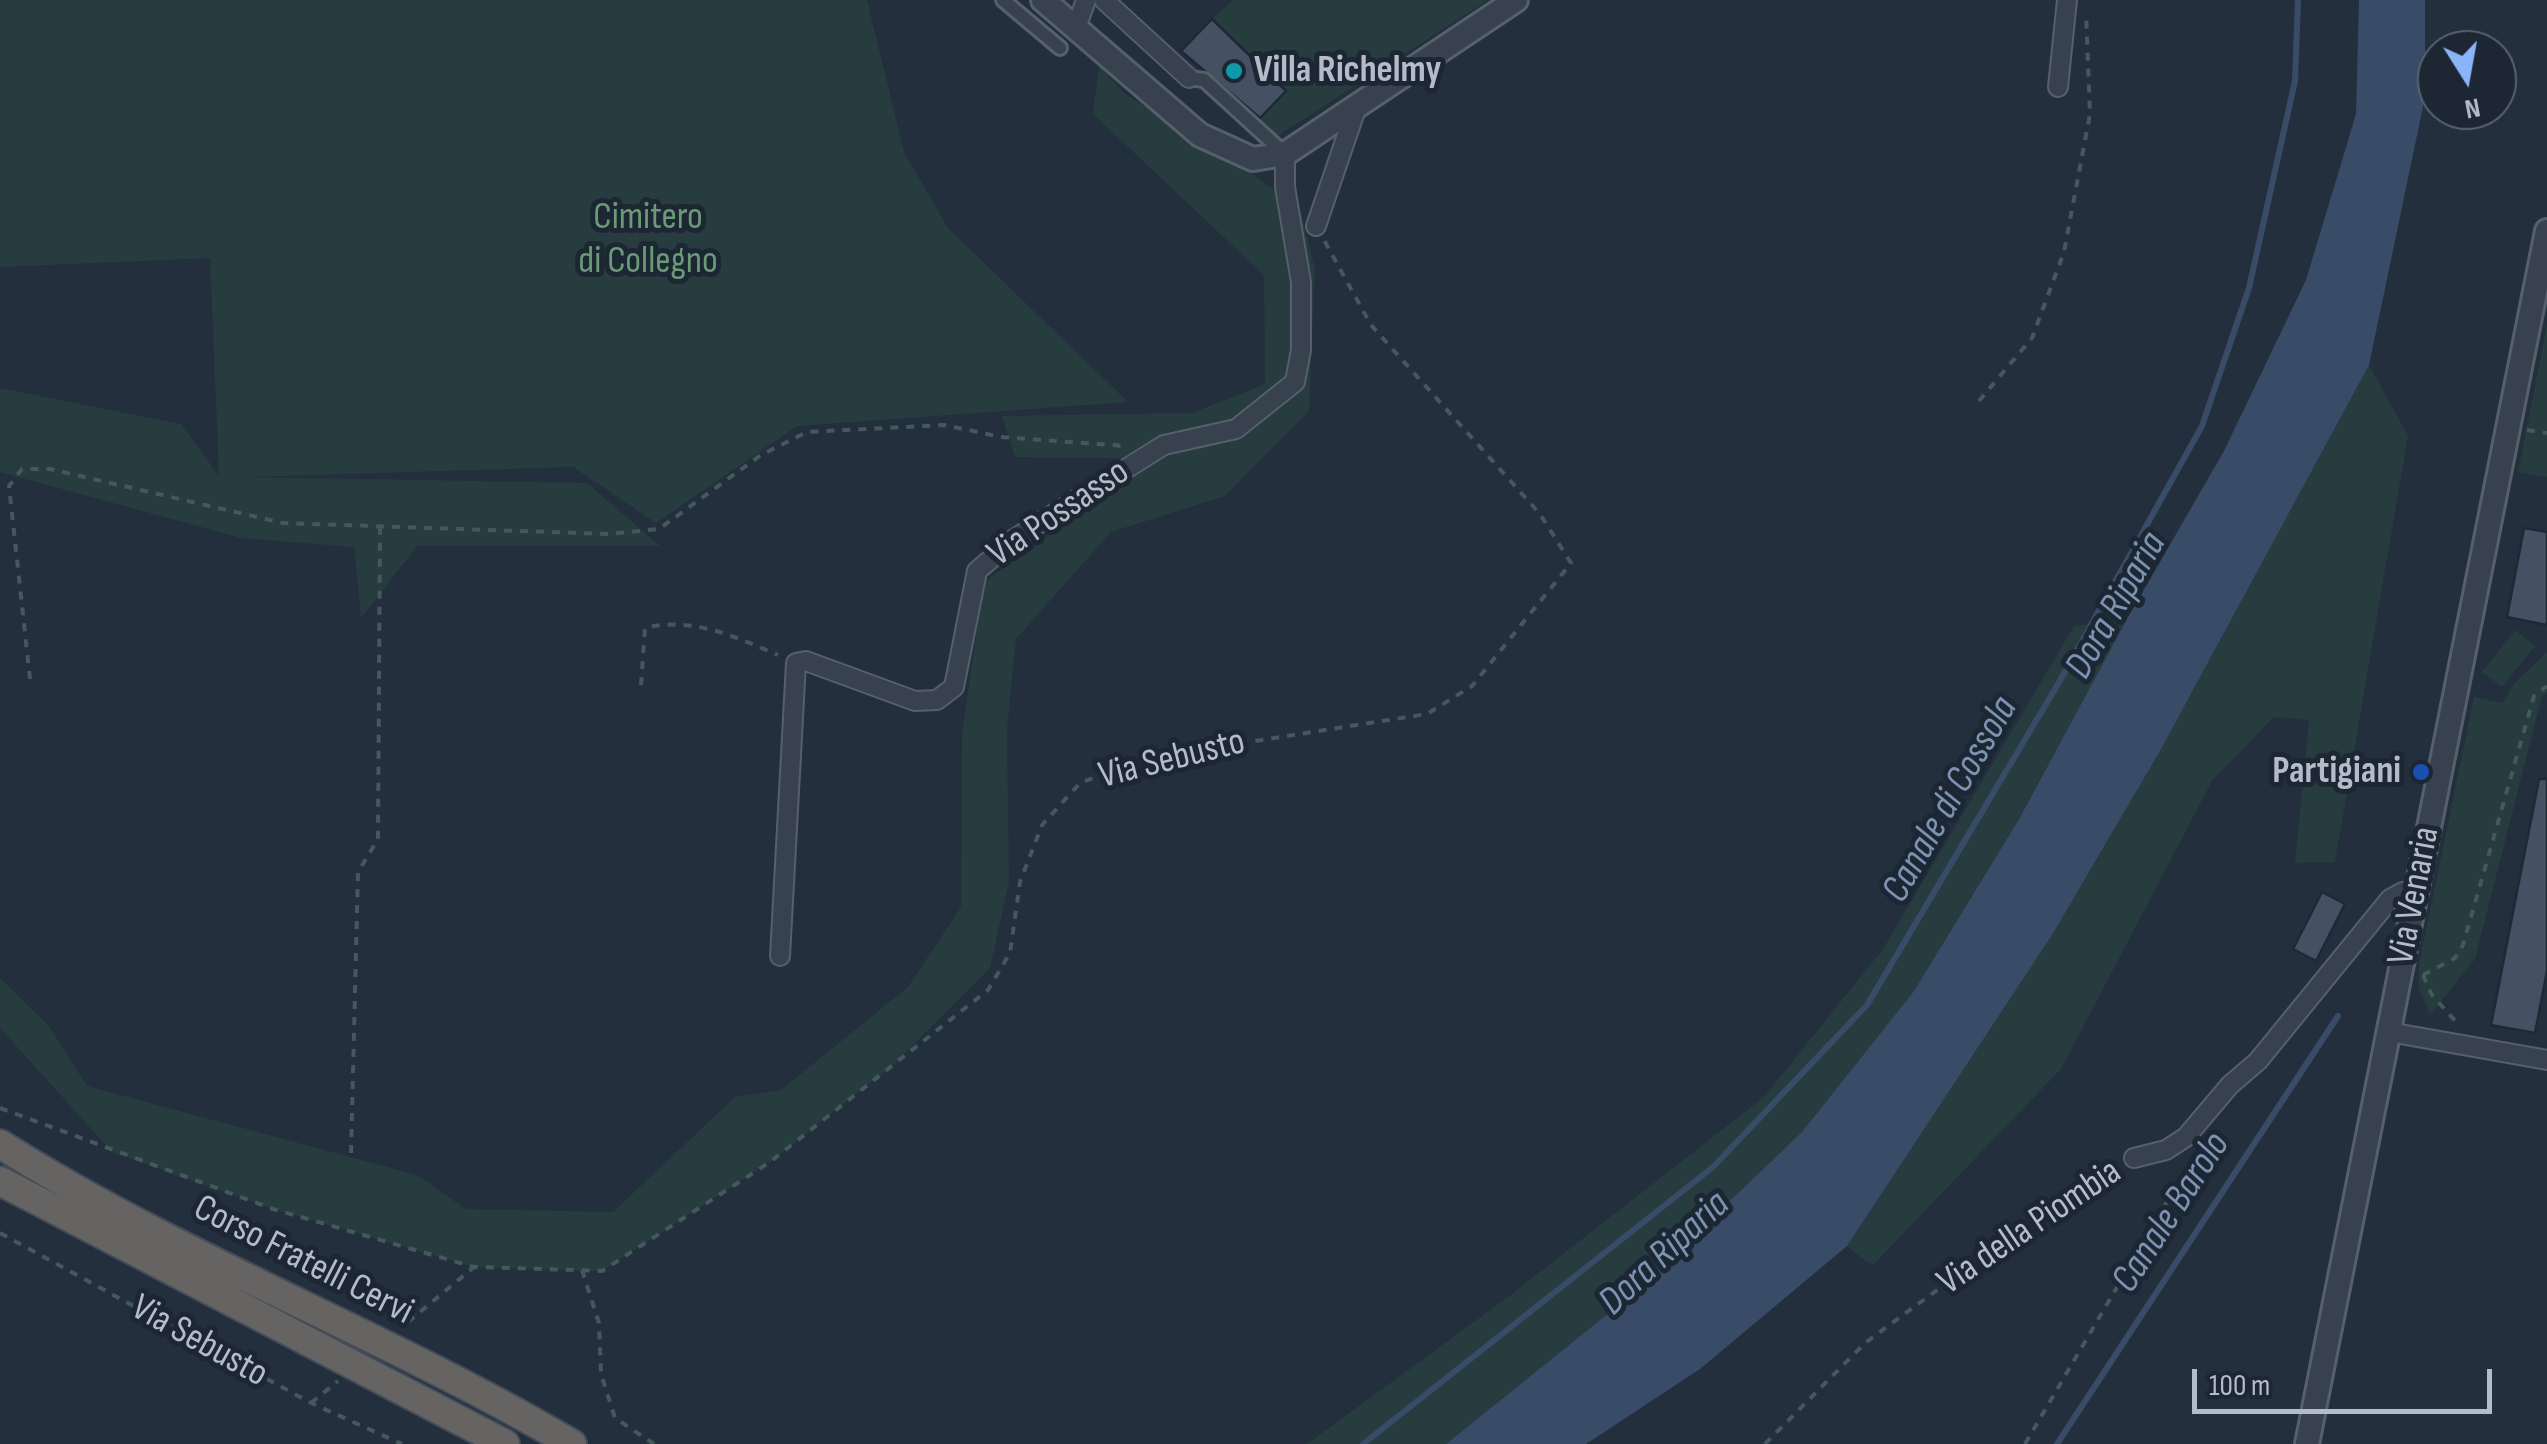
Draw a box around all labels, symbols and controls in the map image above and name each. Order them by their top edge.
north arrow [2417,30,2517,130]
place label: Villa Richelmy [1254,48,1441,94]
marker: Villa Richelmy [1223,60,1245,82]
text: N [2462,90,2483,126]
park label: Cimitero di Collegno [578,195,718,284]
street label: Via Possasso [980,450,1138,578]
water label: Dora Riparia [2056,524,2178,688]
water label: Canale di Cossola [1873,689,2029,911]
street label: Via Sebusto [1094,720,1250,800]
place label: Partigiani [2272,749,2401,795]
marker: Partigiani [2410,761,2432,783]
street label: Via Venaria [2379,823,2451,969]
water label: Canale Barolo [2103,1124,2241,1302]
street label: Via della Piombia [1930,1150,2130,1306]
water label: Dora Riparia [1590,1182,1740,1326]
street label: Corso Fratelli Cervi [186,1186,420,1336]
street label: Via Sebusto [123,1286,275,1398]
scale bar [2197,1349,2497,1411]
text: 100 m [2209,1368,2270,1404]

